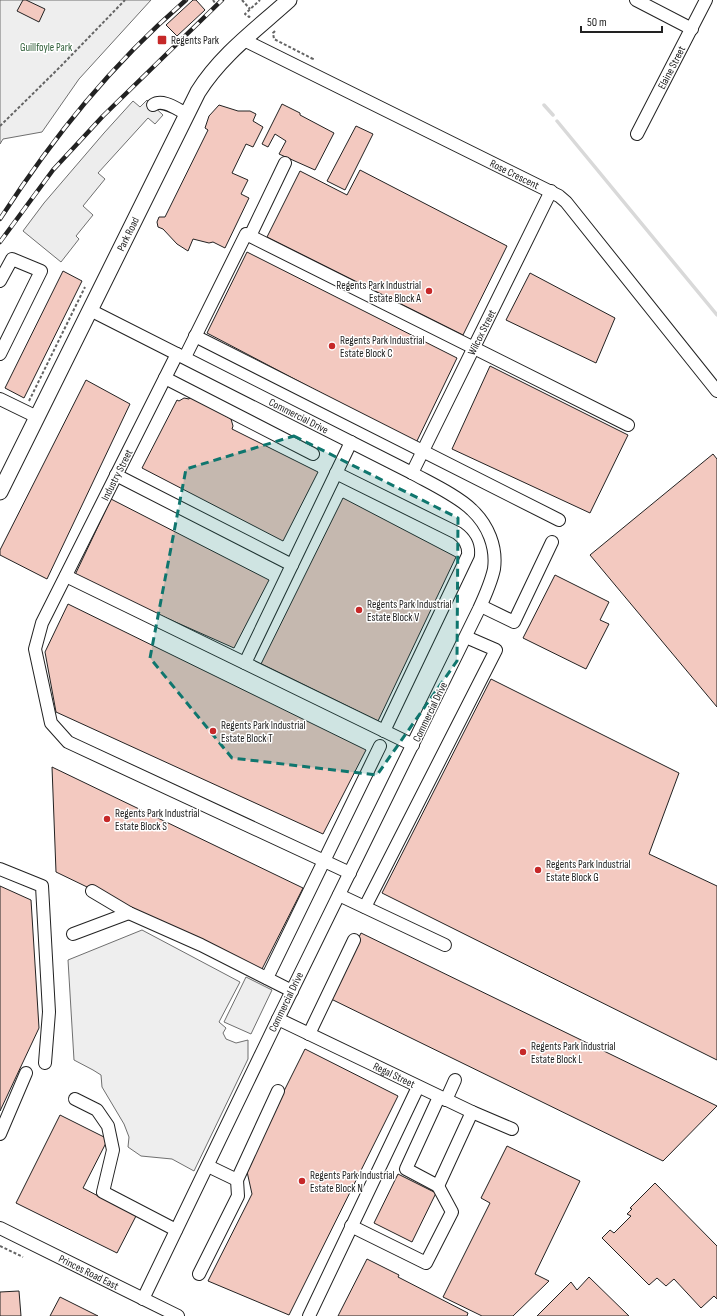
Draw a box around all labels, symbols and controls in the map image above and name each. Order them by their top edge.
scale bar [581,8,662,34]
text: 50 m [587,15,607,30]
marker: Regents Park [156,34,168,46]
place label: Regents Park [171,34,220,47]
park label: Guillfoyle Park [20,41,73,54]
street label: Elaine Street [655,43,688,91]
street label: Rose Crescent [488,156,542,192]
street label: Park Road [114,214,142,253]
place label: Regents Park Industrial Estate Block A [336,279,421,305]
marker: Regents Park Industrial Estate Block A [424,286,434,296]
street label: Wilcox Street [465,307,498,357]
place label: Regents Park Industrial Estate Block C [340,334,425,360]
marker: Regents Park Industrial Estate Block C [327,341,337,351]
street label: Commercial Drive [267,395,331,436]
street label: Industry Street [99,447,136,503]
place label: Regents Park Industrial Estate Block V [367,598,452,624]
marker: Regents Park Industrial Estate Block V [354,605,364,615]
street label: Commercial Drive [410,680,450,744]
place label: Regents Park Industrial Estate Block T [221,719,306,745]
marker: Regents Park Industrial Estate Block T [208,726,218,736]
place label: Regents Park Industrial Estate Block S [115,807,200,833]
marker: Regents Park Industrial Estate Block S [102,814,112,824]
place label: Regents Park Industrial Estate Block G [546,858,631,884]
marker: Regents Park Industrial Estate Block G [533,865,543,875]
street label: Commercial Drive [266,970,306,1034]
place label: Regents Park Industrial Estate Block L [531,1040,616,1066]
marker: Regents Park Industrial Estate Block L [518,1047,528,1057]
street label: Regal Street [371,1059,418,1091]
place label: Regents Park Industrial Estate Block N [310,1169,395,1195]
marker: Regents Park Industrial Estate Block N [297,1176,307,1186]
street label: Princes Road East [57,1252,121,1292]

